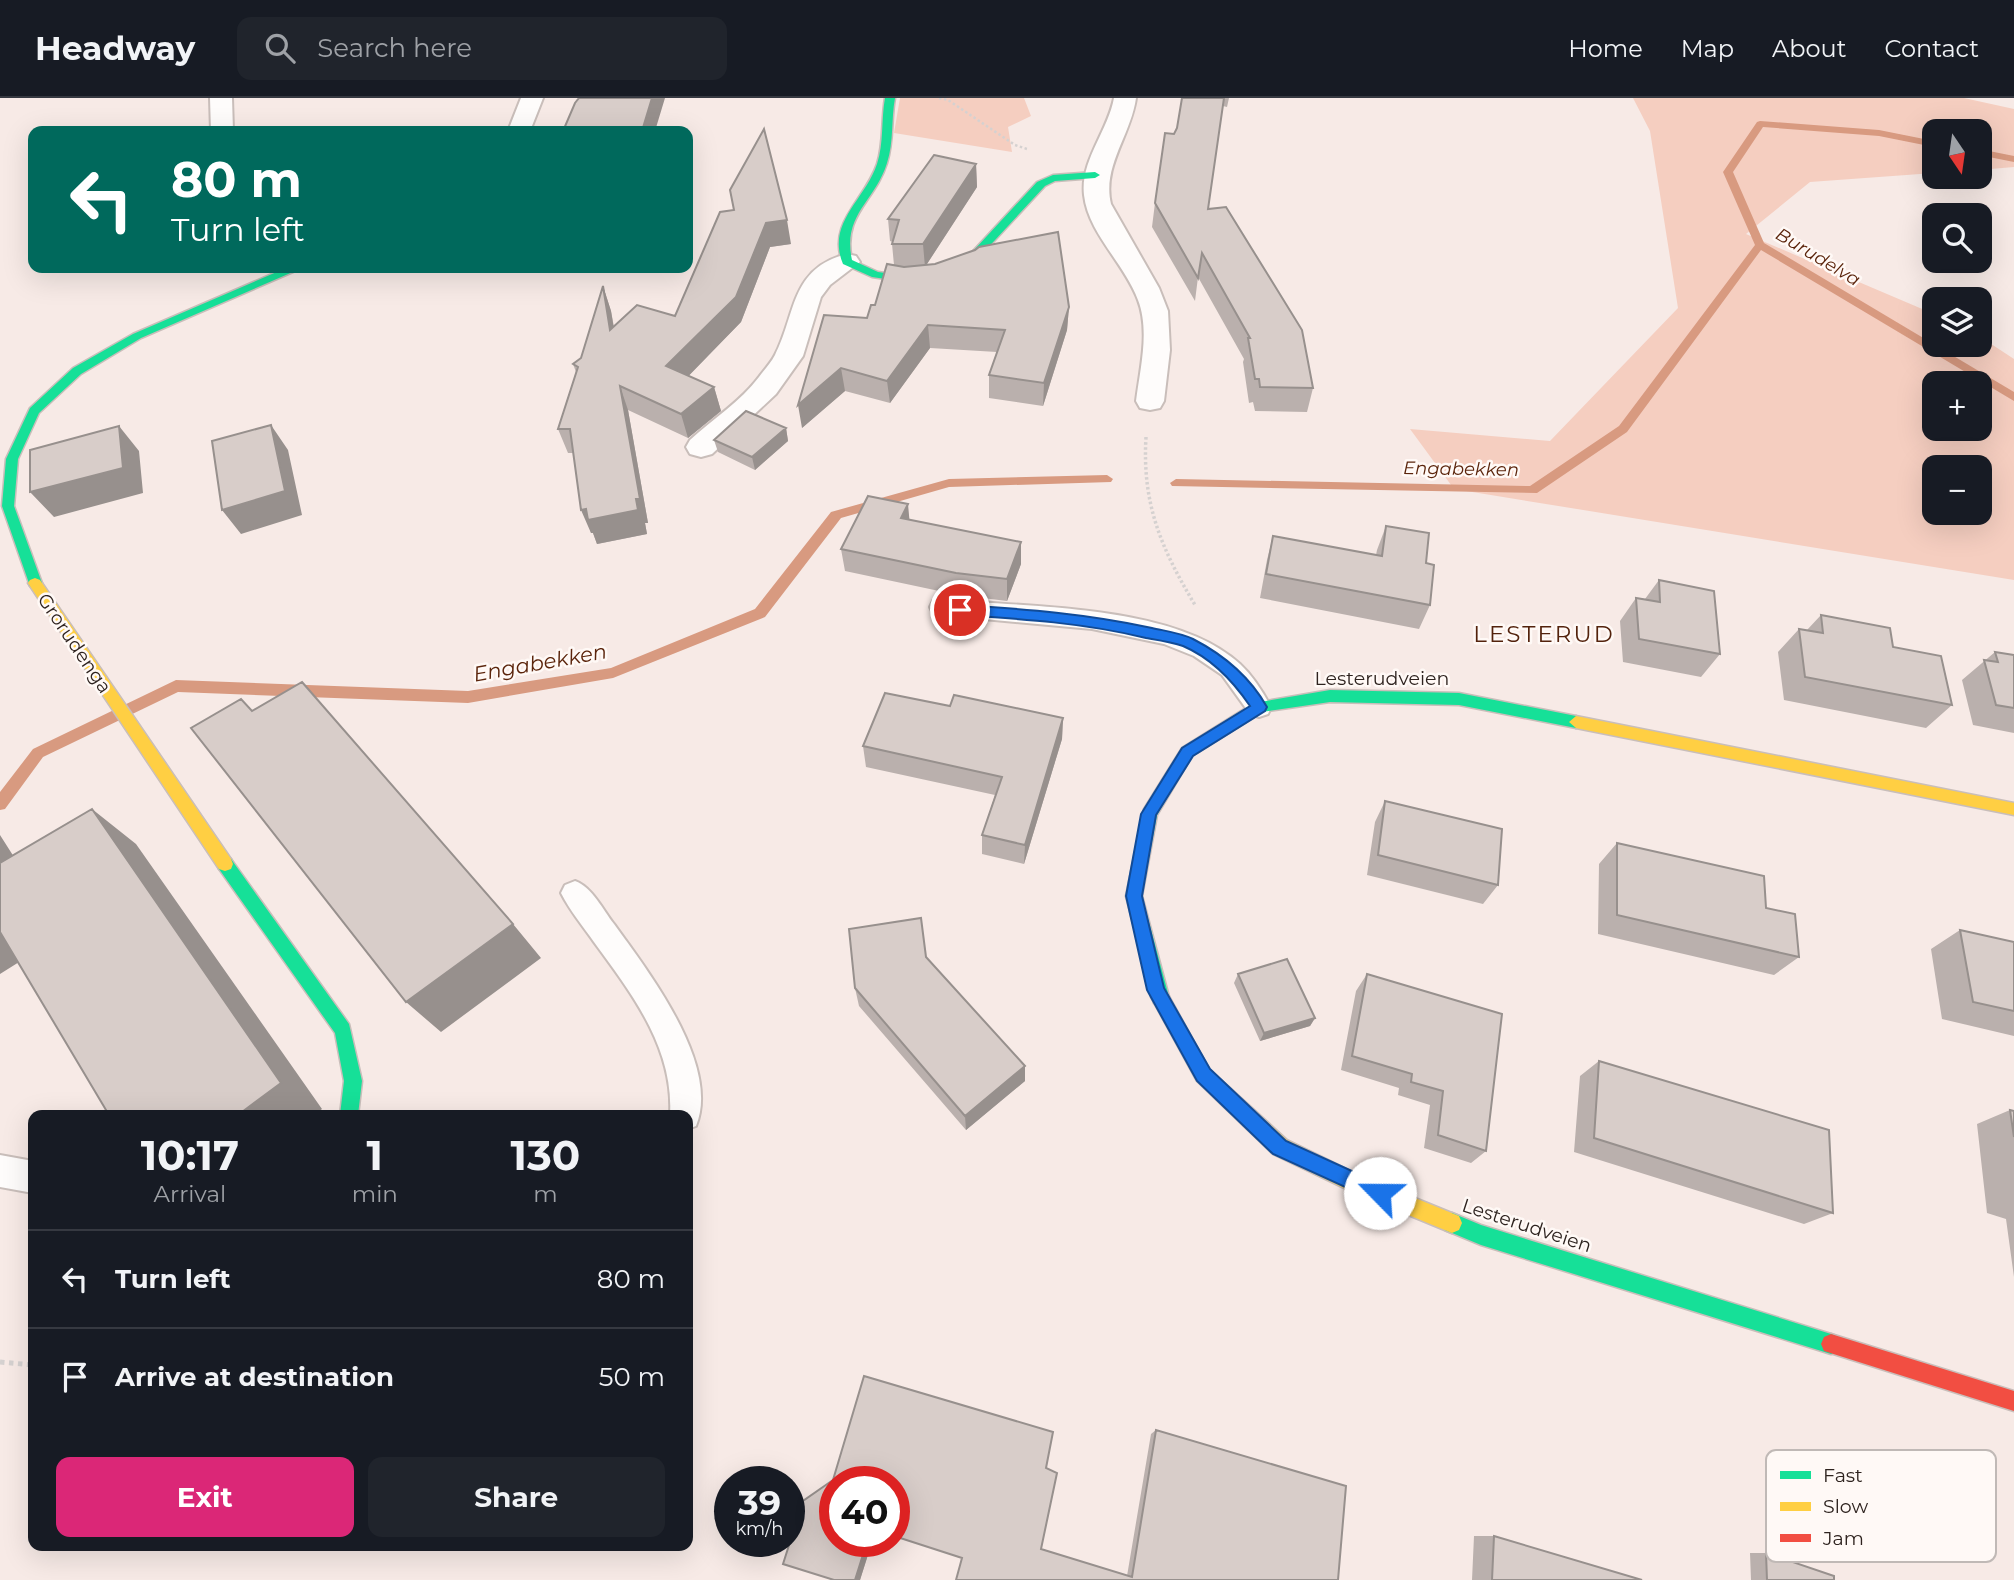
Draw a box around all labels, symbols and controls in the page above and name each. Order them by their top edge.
search box [237,17,727,80]
text: Headway [35,28,195,68]
icon: search [261,29,299,67]
text: Search here [317,32,472,64]
text: Home [1568,34,1643,63]
text: Map [1681,34,1734,63]
text: About [1772,34,1846,63]
text: Contact [1884,34,1979,63]
north arrow [1922,119,1992,189]
map controls [1922,119,1992,525]
text: 80 m [171,150,302,209]
icon: left [56,154,147,245]
button: search [1922,203,1992,273]
text: Turn left [171,210,305,249]
water label: Burudelva [1772,223,1864,291]
button: layers [1922,287,1992,357]
button: + [1922,371,1992,441]
button: − [1922,455,1992,525]
water label: Engabekken [1403,457,1519,481]
pin [930,580,990,640]
street label: Grorudenga [33,589,116,698]
icon: arrive [941,591,979,629]
district label: LESTERUD [1473,620,1615,648]
water label: Engabekken [471,638,609,687]
street label: Lesterudveien [1315,667,1449,690]
text: 10:17 [141,1129,239,1181]
text: 1 [367,1129,383,1181]
text: 130 [511,1129,580,1181]
position arrow [1343,1156,1417,1230]
text: Arrival [154,1180,226,1208]
text: min [352,1180,398,1208]
text: m [533,1180,558,1208]
street label: Lesterudveien [1459,1194,1595,1257]
icon: left [56,1260,94,1298]
text: Turn left [115,1263,231,1295]
text: 80 m [597,1263,665,1295]
icon: arrive [56,1358,94,1396]
text: Arrive at destination [115,1361,394,1393]
text: 50 m [599,1361,665,1393]
legend [1766,1450,1996,1562]
button: Exit [56,1457,354,1537]
button: Share [368,1457,665,1537]
text: Fast [1823,1464,1863,1487]
speed limit sign: 40 [819,1466,910,1557]
text: 39 [738,1481,781,1524]
text: Slow [1823,1495,1868,1518]
text: km/h [735,1518,784,1540]
text: Jam [1822,1527,1864,1550]

